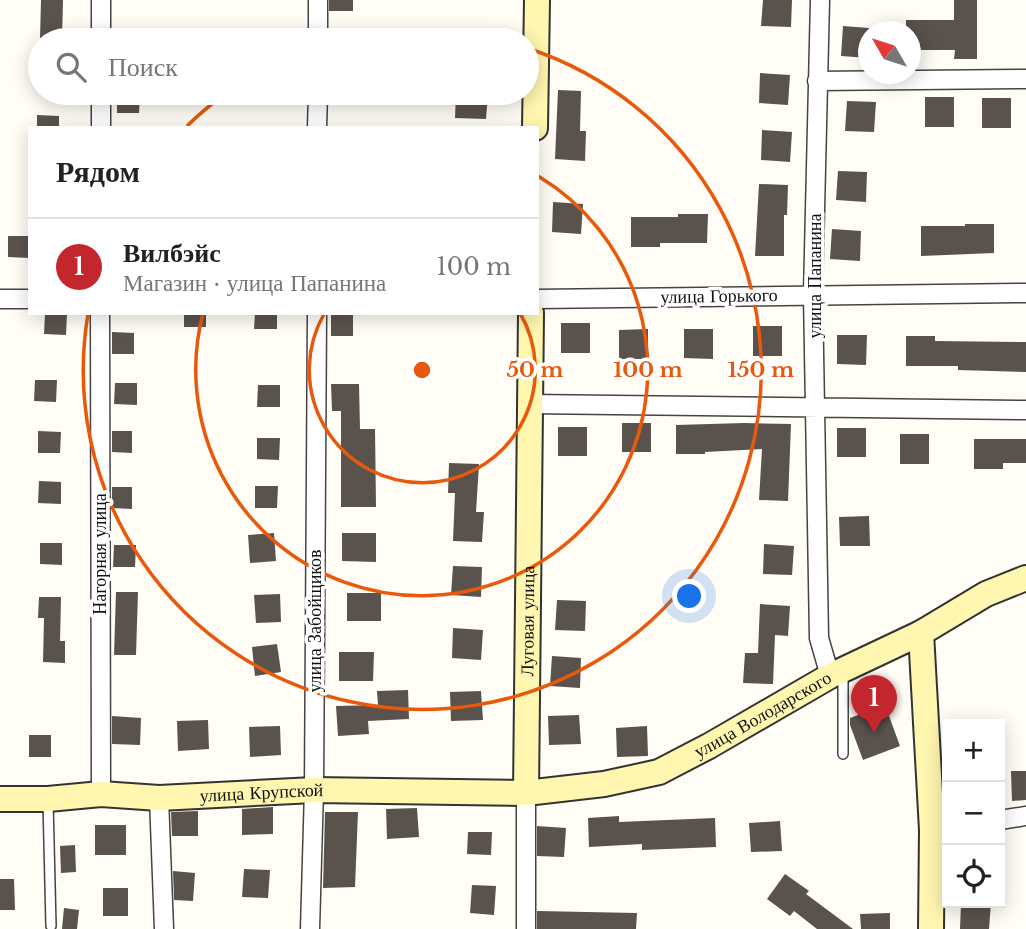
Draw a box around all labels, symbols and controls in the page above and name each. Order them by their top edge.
north arrow [858,21,921,84]
search box [28,28,539,105]
icon: search [52,48,90,86]
text: Поиск [108,51,178,83]
text: Рядом [56,153,140,190]
street label: улица Папанина [804,214,826,338]
text: Вилбэйс [123,237,221,269]
text: 1 [74,253,84,281]
text: 100 m [437,253,511,281]
text: Магазин · улица Папанина [123,269,386,297]
street label: улица Горького [660,284,778,308]
text: 50 m [506,357,564,383]
text: 100 m [613,357,683,383]
text: 150 m [728,357,794,383]
centre of rings [410,358,434,382]
street label: Нагорная улица [89,493,111,615]
street label: улица Забойщиков [304,549,326,693]
street label: Луговая улица [516,565,539,677]
your location [672,579,706,613]
street label: улица Володарского [690,667,835,763]
pin: 1 [851,675,897,733]
map controls [942,719,1005,908]
button: + [942,719,1005,782]
street label: улица Крупской [199,779,324,807]
button: − [942,782,1005,845]
button: locate [942,845,1005,908]

